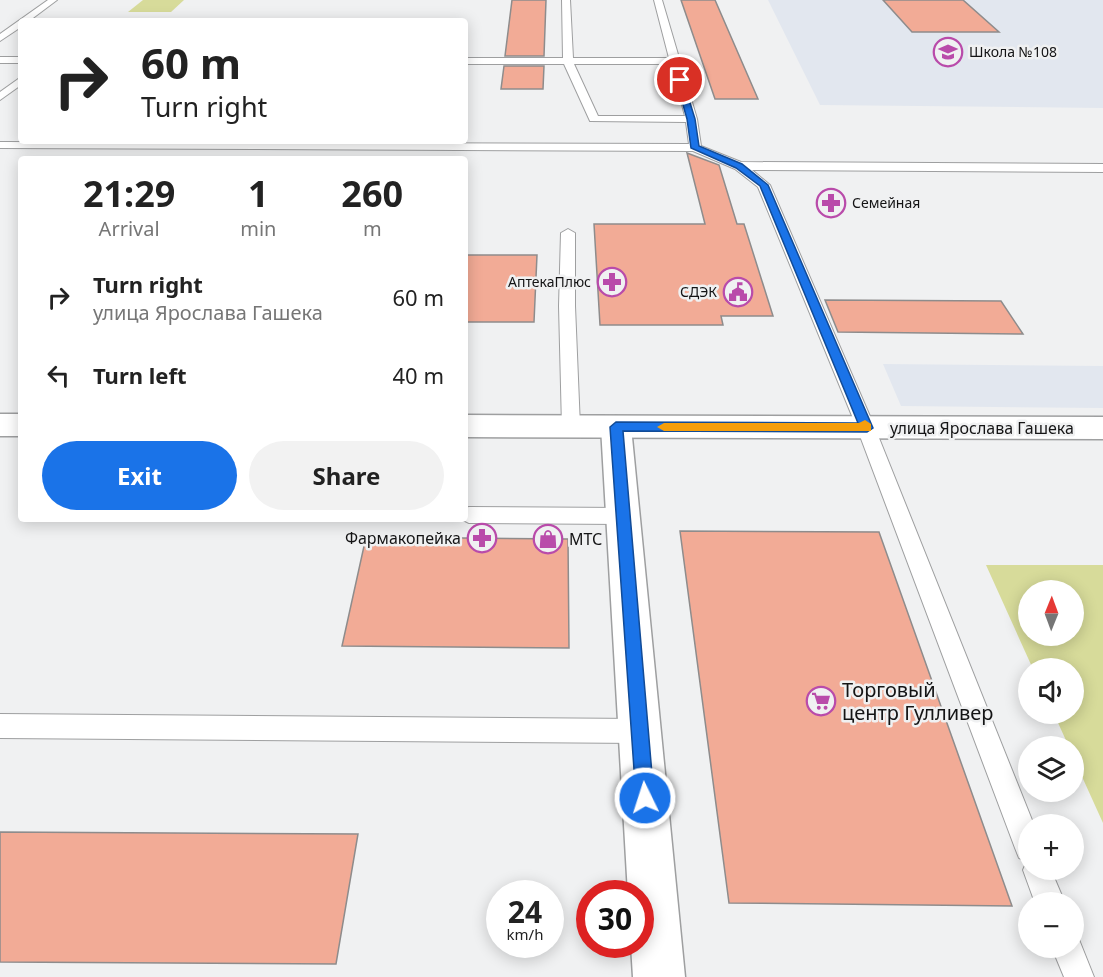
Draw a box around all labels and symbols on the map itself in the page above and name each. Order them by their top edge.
school or university icon: Школа №108 [932,36,964,68]
place label: Школа №108 [969,42,1057,61]
pin [654,54,705,105]
pharmacy icon: Семейная [815,187,847,219]
place label: Семейная [852,193,920,212]
pharmacy icon: АптекаПлюс [596,266,628,298]
place label: АптекаПлюс [508,272,591,291]
public building icon: СДЭК [722,276,754,308]
place label: СДЭК [680,282,717,301]
street label: улица Ярослава Гашека [890,417,1074,439]
pharmacy icon: Фармакопейка [466,522,498,554]
shop icon: МТС [532,523,564,555]
place label: Фармакопейка [345,527,461,549]
place label: МТС [569,528,602,550]
north arrow [1018,580,1084,646]
place label: Торговый центр Гулливер [842,676,994,726]
supermarket icon: Торговый центр Гулливер [805,685,837,717]
position arrow [613,766,677,830]
speed limit sign: 30 [576,880,654,958]

